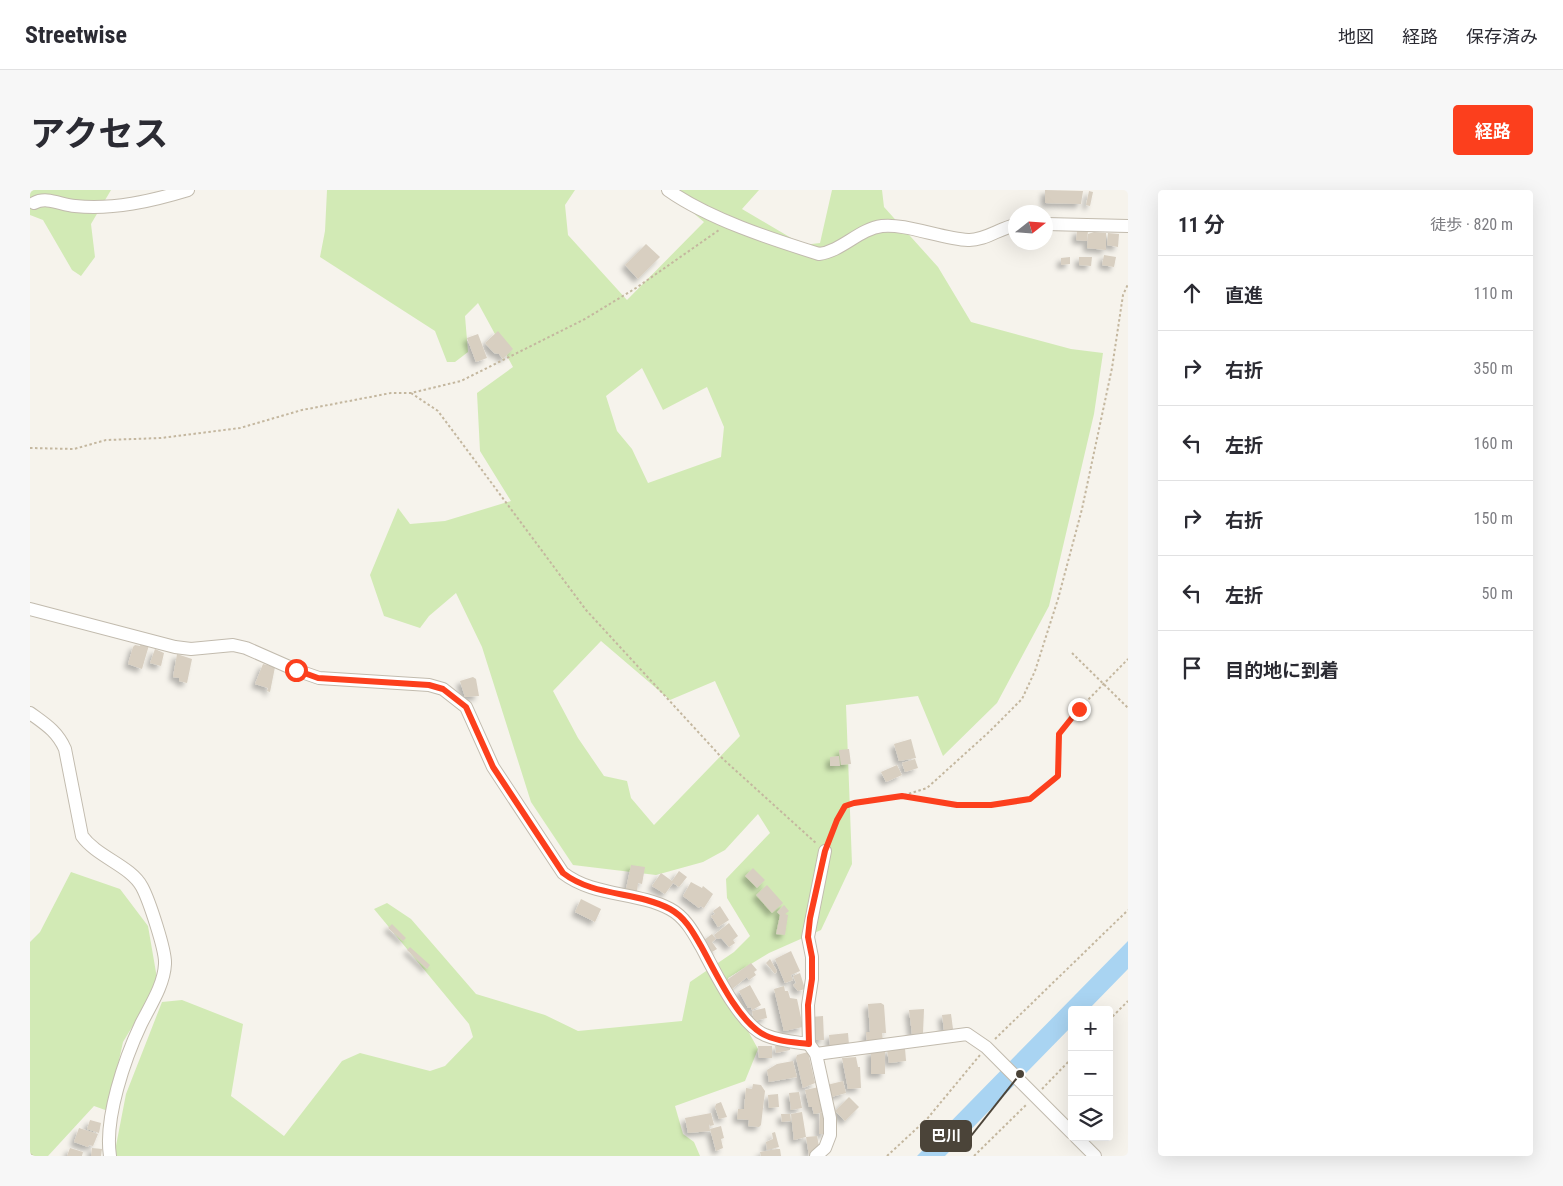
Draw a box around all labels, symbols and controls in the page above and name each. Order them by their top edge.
text: Streetwise [25,21,127,49]
text: 地図 [1338,26,1374,47]
text: 経路 [1402,26,1438,47]
text: 保存済み [1466,26,1538,47]
button: 経路 [1453,105,1533,155]
text: アクセス [30,114,168,155]
north arrow [1008,205,1053,250]
text: 11 分 [1178,213,1225,237]
text: 徒歩 · 820 m [1430,215,1513,234]
icon: ahead [1178,279,1206,307]
text: 直進 [1225,284,1263,307]
text: 110 m [1474,284,1513,303]
icon: right [1178,354,1206,382]
text: 右折 [1225,359,1263,382]
text: 350 m [1474,359,1513,378]
icon: left [1178,429,1206,457]
text: 左折 [1225,434,1263,457]
text: 160 m [1474,434,1513,453]
icon: right [1178,504,1206,532]
text: 右折 [1225,509,1263,532]
text: 150 m [1474,509,1513,528]
icon: left [1178,579,1206,607]
text: 左折 [1225,584,1263,607]
text: 50 m [1481,584,1513,603]
icon: arrive [1178,654,1206,682]
route start [285,659,308,682]
text: 目的地に到着 [1225,659,1339,682]
route end [1068,698,1091,721]
map controls [1068,1006,1113,1141]
button: + [1068,1006,1113,1051]
button: − [1068,1051,1113,1096]
button: layers [1068,1096,1113,1141]
callout: 巴川 [921,1121,971,1151]
text: 巴川 [931,1127,961,1145]

